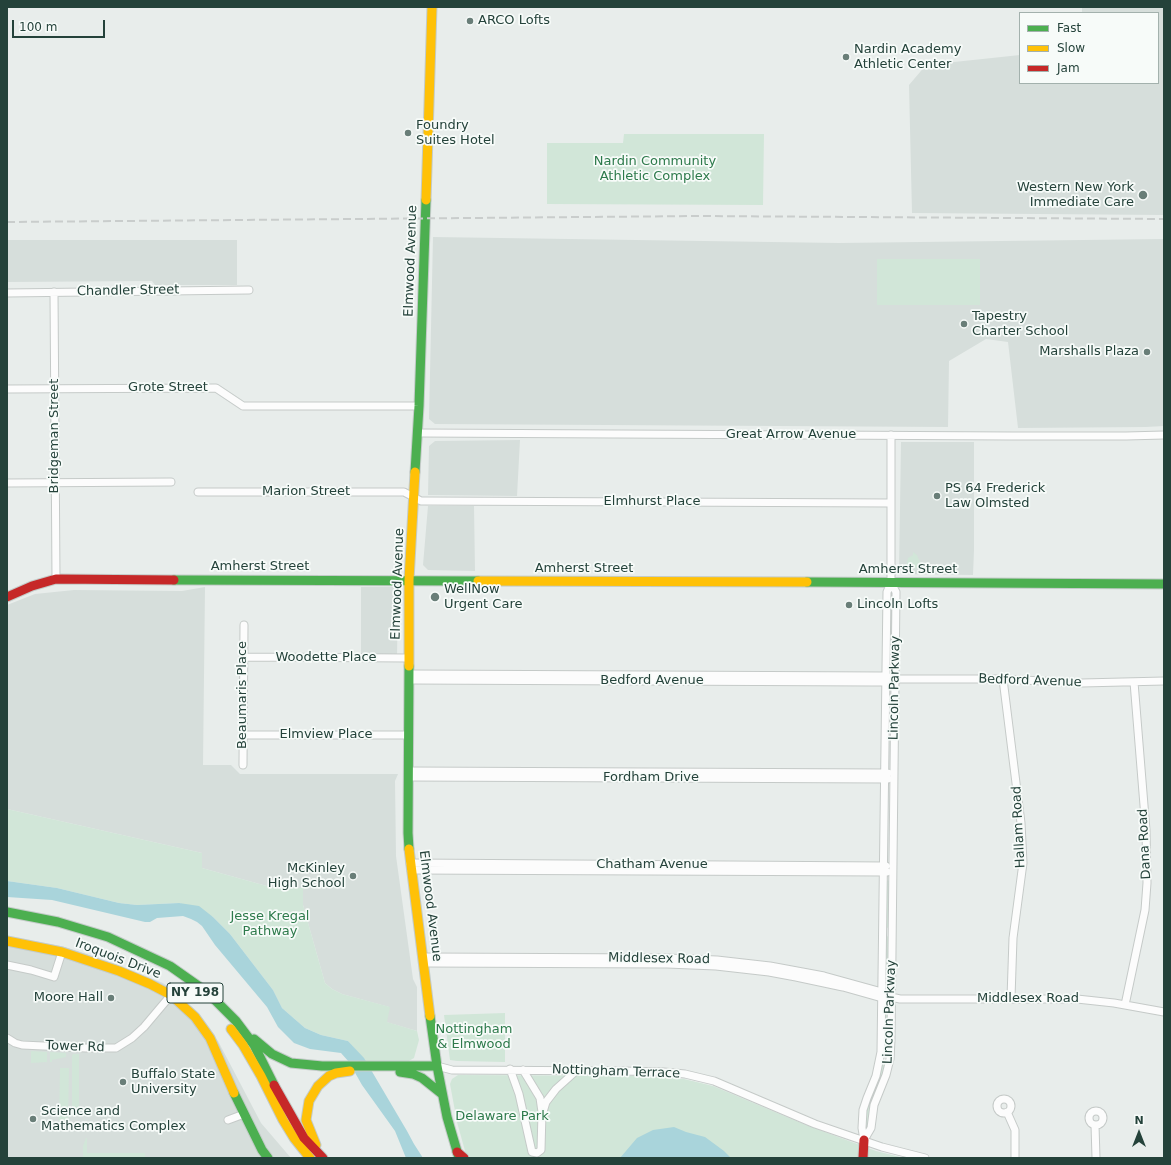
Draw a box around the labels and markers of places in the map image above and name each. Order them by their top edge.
place label: ARCO Lofts [478,13,550,29]
marker: ARCO Lofts [465,16,475,26]
place label: Nardin Academy Athletic Center [854,42,961,73]
marker: Nardin Academy Athletic Center [841,52,851,62]
place label: Foundry Suites Hotel [416,118,495,149]
marker: Foundry Suites Hotel [403,128,413,138]
place label: Western New York Immediate Care [1017,180,1134,211]
marker: Western New York Immediate Care [1137,189,1149,201]
place label: Tapestry Charter School [972,309,1068,340]
marker: Tapestry Charter School [959,319,969,329]
place label: Marshalls Plaza [1039,344,1139,360]
marker: Marshalls Plaza [1142,347,1152,357]
place label: PS 64 Frederick Law Olmsted [945,481,1045,512]
marker: PS 64 Frederick Law Olmsted [932,491,942,501]
place label: WellNow Urgent Care [444,582,522,613]
marker: WellNow Urgent Care [429,591,441,603]
place label: Lincoln Lofts [857,597,938,613]
marker: Lincoln Lofts [844,600,854,610]
place label: McKinley High School [268,861,345,892]
marker: McKinley High School [348,871,358,881]
place label: Moore Hall [34,990,103,1006]
marker: Moore Hall [106,993,116,1003]
place label: Buffalo State University [131,1067,215,1098]
marker: Buffalo State University [118,1077,128,1087]
place label: Science and Mathematics Complex [41,1104,186,1135]
marker: Science and Mathematics Complex [28,1114,38,1124]

